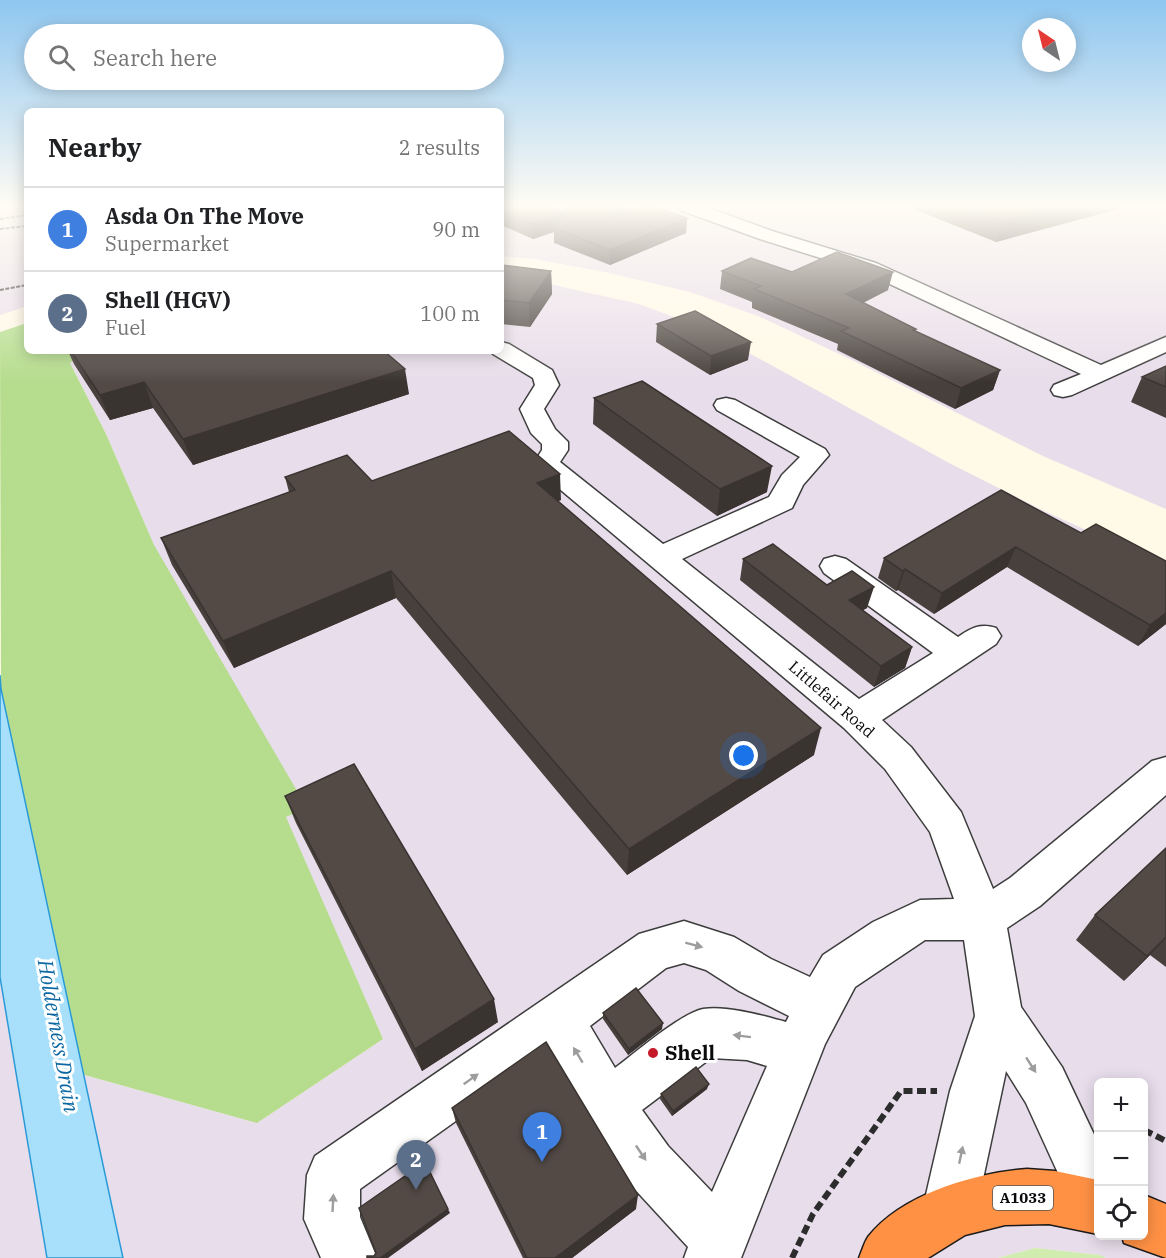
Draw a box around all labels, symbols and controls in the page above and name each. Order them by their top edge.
north arrow [1022,18,1076,72]
search box [24,24,504,90]
icon: search [45,41,78,74]
text: Search here [93,43,217,72]
text: Nearby [48,130,142,164]
text: 2 results [399,134,480,161]
text: Asda On The Move [105,201,304,230]
text: 1 [62,216,74,243]
text: 90 m [432,216,480,243]
text: Supermarket [105,230,229,257]
text: Shell (HGV) [105,285,231,314]
text: 2 [62,300,74,327]
text: 100 m [420,300,480,327]
text: Fuel [105,314,146,341]
street label: Littlefair Road [785,656,879,742]
your location [729,741,758,770]
one-way arrow [685,941,703,950]
water label: Holderness Drain [32,956,86,1115]
one-way arrow [732,1031,751,1041]
place label: Shell [665,1039,715,1066]
one-way arrow [572,1046,583,1063]
marker: Shell [646,1046,660,1060]
one-way arrow [1026,1056,1037,1073]
one-way arrow [463,1074,479,1085]
map controls [1094,1078,1148,1240]
button: + [1094,1078,1148,1132]
pin: 1 [522,1112,562,1162]
button: − [1094,1132,1148,1186]
pin: 2 [396,1140,436,1190]
one-way arrow [635,1145,646,1161]
one-way arrow [957,1145,966,1164]
road number: A1033 [993,1186,1053,1210]
button: locate [1094,1186,1148,1240]
one-way arrow [329,1193,338,1212]

